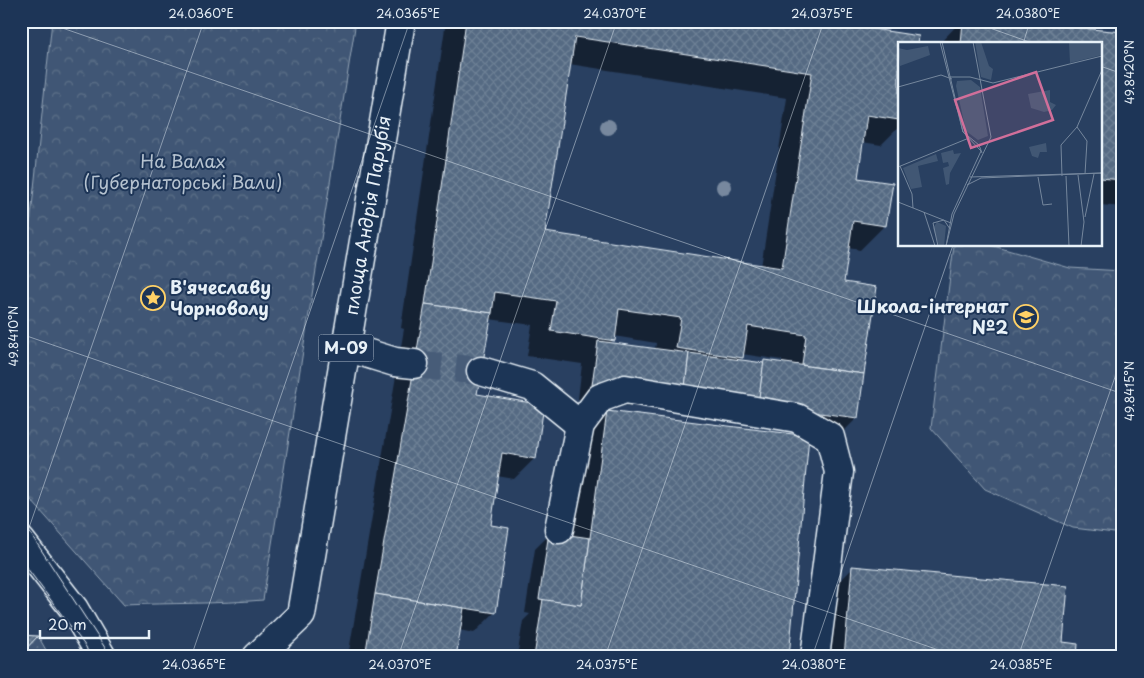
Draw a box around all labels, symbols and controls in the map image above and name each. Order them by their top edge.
text: 24.0360°E [168,4,234,22]
text: 24.0365°E [376,4,440,22]
text: 24.0370°E [583,4,647,22]
text: 24.0375°E [791,4,853,22]
text: 24.0380°E [996,4,1060,22]
text: 49.8420°N [1120,40,1138,104]
inset map [898,42,1102,246]
street label: площа Андрія Парубія [337,113,397,317]
park label: На Валах (Губернаторські Вали) [83,147,283,195]
place label: В'ячеславу Чорноволу [170,273,271,321]
place icon: В'ячеславу Чорноволу [140,285,166,311]
place label: Школа-інтернат №2 [857,292,1009,340]
school or university icon: Школа-інтернат №2 [1013,304,1039,330]
text: 49.8410°N [4,306,22,366]
road number: М-09 [318,334,374,362]
text: 49.8415°N [1120,361,1138,421]
scale bar [40,608,149,640]
text: 20 m [48,612,87,635]
text: 24.0365°E [162,655,226,673]
text: 24.0370°E [368,655,432,673]
text: 24.0375°E [576,655,638,673]
text: 24.0380°E [782,655,846,673]
text: 24.0385°E [989,655,1053,673]

